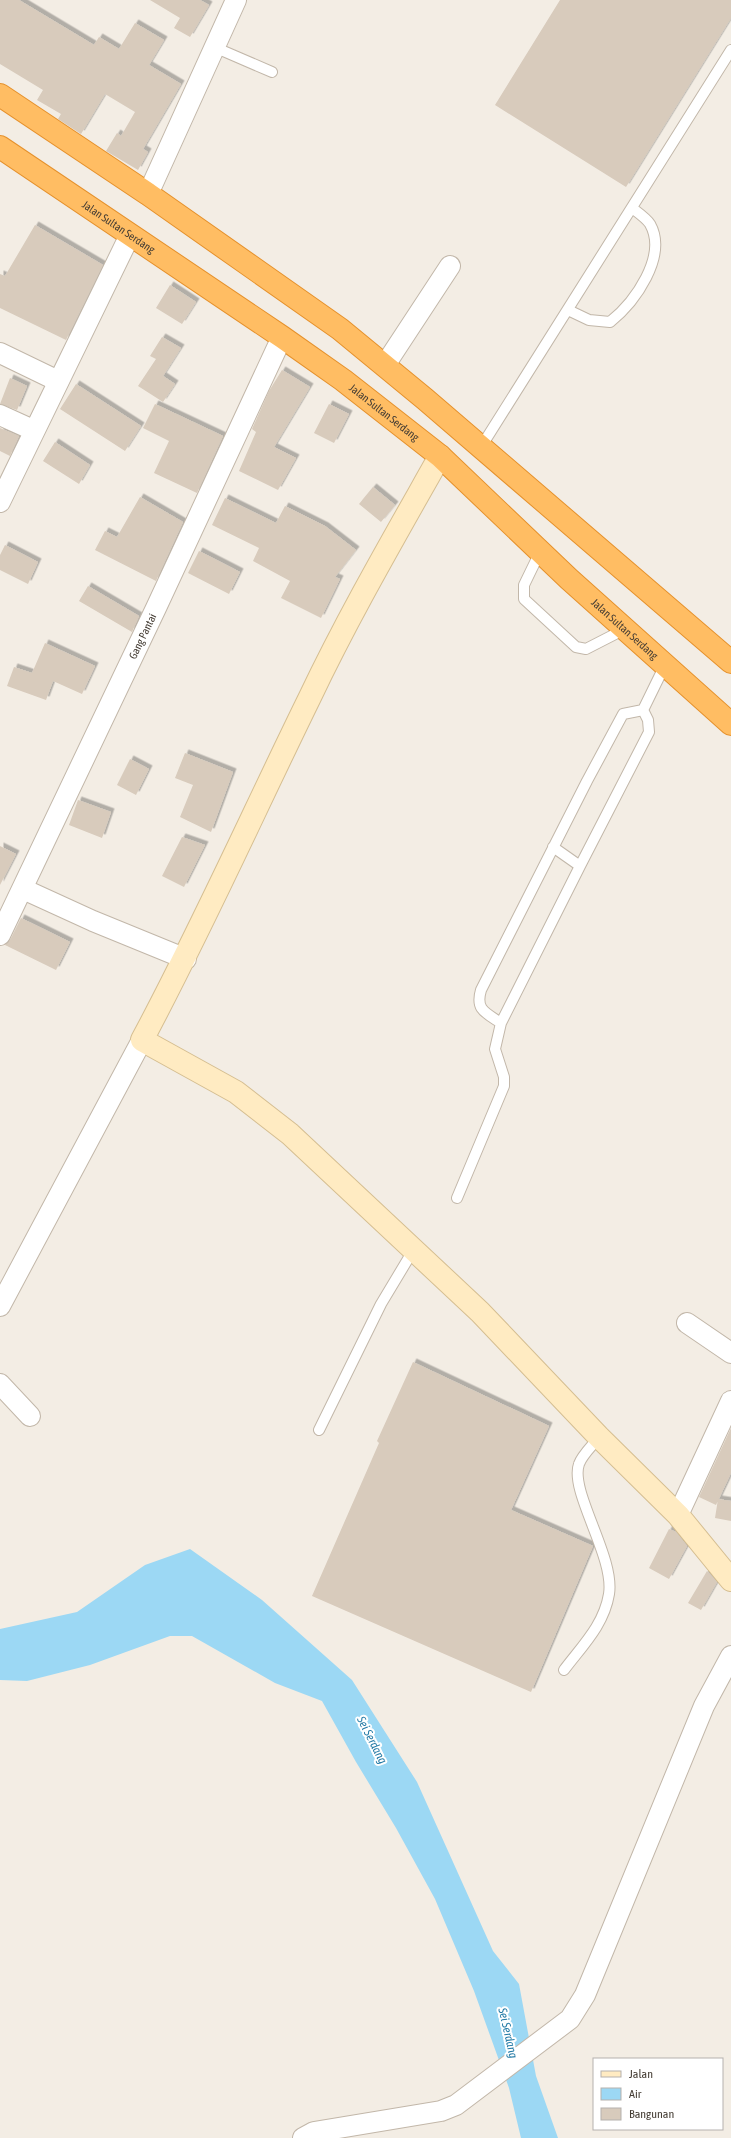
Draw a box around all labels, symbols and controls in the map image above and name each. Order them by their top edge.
street label: Jalan Sultan Serdang [80,198,157,256]
street label: Jalan Sultan Serdang [347,381,422,443]
street label: Jalan Sultan Serdang [589,596,661,662]
street label: Gang Pantai [127,612,158,661]
water label: Sei Serdang [354,1713,390,1766]
water label: Sei Serdang [495,2005,521,2060]
legend [593,2058,723,2130]
text: Jalan [629,2067,653,2081]
text: Air [629,2087,642,2101]
text: Bangunan [629,2107,674,2121]

